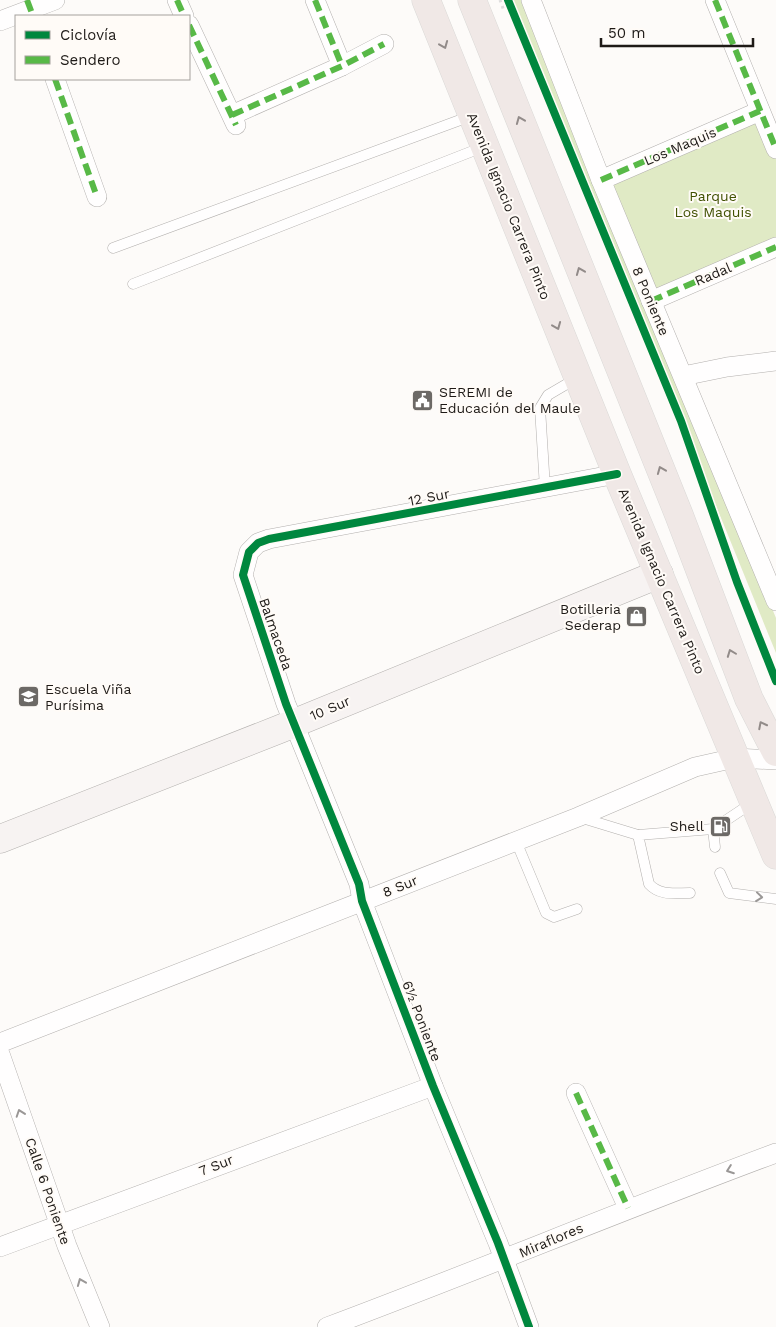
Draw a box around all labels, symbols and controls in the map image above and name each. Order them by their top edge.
legend [15,15,190,80]
scale bar [601,15,754,47]
text: 50 m [608,24,645,42]
text: Ciclovía [60,26,117,44]
one-way arrow [438,40,448,49]
text: Sendero [60,51,121,69]
street label: Avenida Ignacio Carrera Pinto [464,110,554,302]
one-way arrow [516,116,526,125]
street label: Los Maquis [641,124,719,168]
park label: Parque Los Maquis [674,188,752,220]
street label: Radal [692,259,734,289]
street label: 8 Poniente [629,264,673,338]
one-way arrow [576,267,586,275]
one-way arrow [551,321,561,330]
place label: SEREMI de Educación del Maule [439,384,580,416]
public building icon: SEREMI de Educación del Maule [411,388,435,412]
one-way arrow [656,466,667,475]
street label: 12 Sur [407,485,451,509]
street label: Avenida Ignacio Carrera Pinto [616,486,708,676]
street label: Balmaceda [256,596,296,672]
place label: Botilleria Sederap [560,601,621,633]
shop icon: Botilleria Sederap [625,605,649,629]
one-way arrow [727,649,738,658]
place label: Escuela Viña Purísima [45,681,132,713]
school or university icon: Escuela Viña Purísima [17,685,41,709]
street label: 10 Sur [307,692,353,724]
one-way arrow [758,721,768,730]
fuel station icon: Shell [708,814,732,838]
place label: Shell [670,818,705,834]
street label: 8 Sur [380,872,420,900]
one-way arrow [755,891,763,902]
street label: 6½ Poniente [399,978,445,1064]
one-way arrow [16,1109,26,1117]
street label: Calle 6 Poniente [22,1135,74,1247]
street label: 7 Sur [197,1151,236,1179]
one-way arrow [726,1164,735,1174]
street label: Miraflores [516,1219,586,1261]
one-way arrow [77,1278,88,1287]

